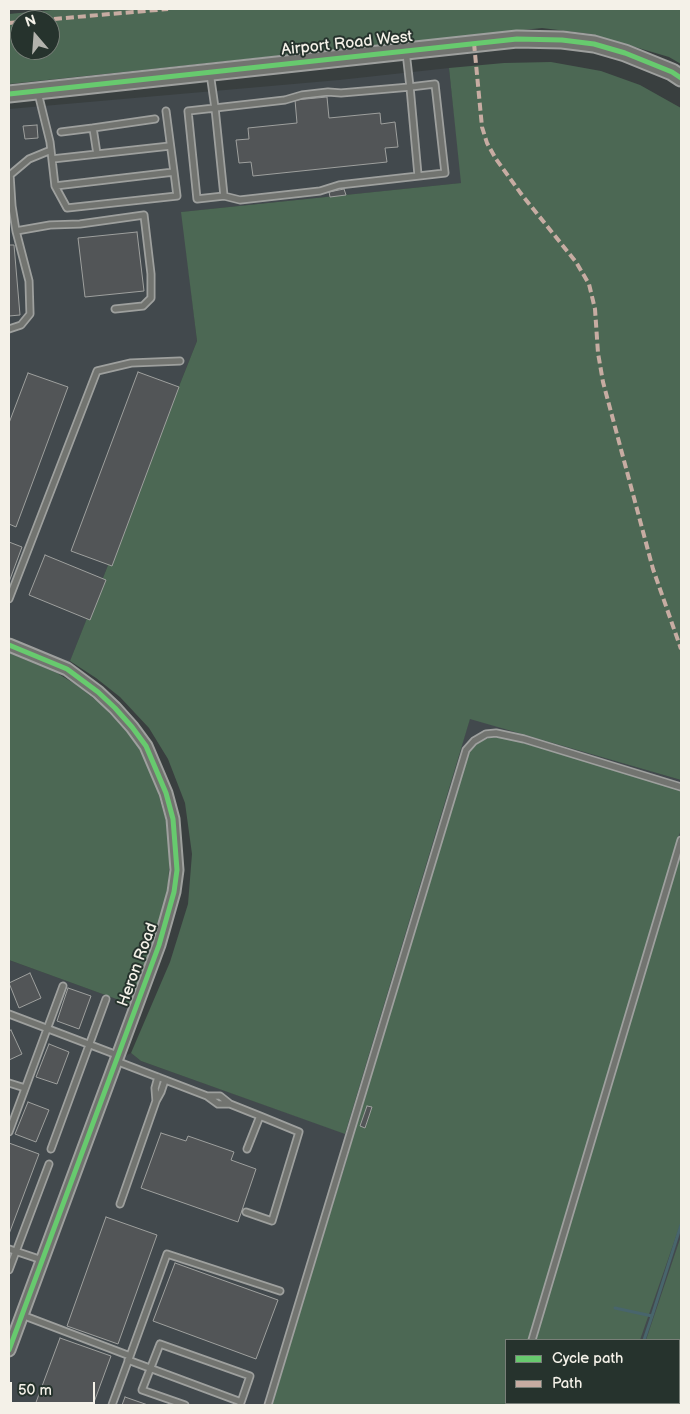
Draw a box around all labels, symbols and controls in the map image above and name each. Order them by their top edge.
north arrow [10,10,60,60]
text: N [23,12,38,31]
street label: Airport Road West [280,28,414,60]
street label: Heron Road [114,920,162,1010]
legend [505,1339,680,1404]
text: Cycle path [552,1349,623,1368]
scale bar [12,1372,98,1404]
text: Path [552,1374,582,1393]
text: 50 m [18,1381,52,1400]

